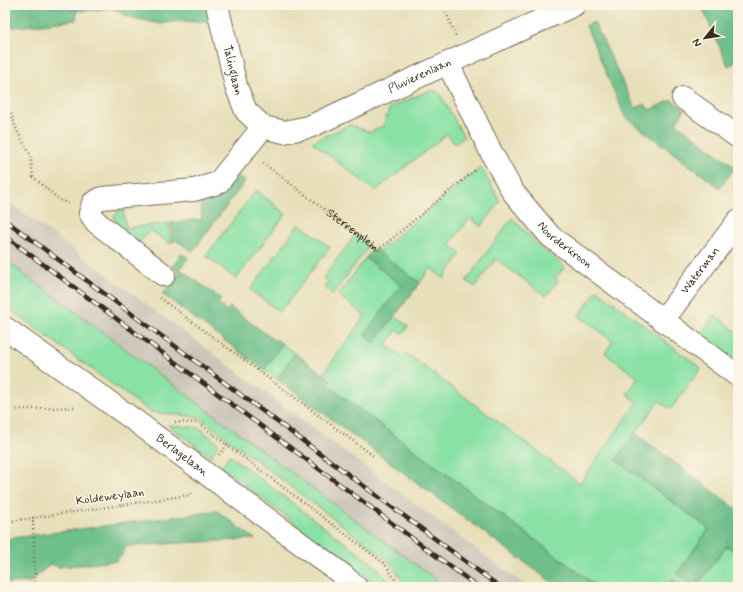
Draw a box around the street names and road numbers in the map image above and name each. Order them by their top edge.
street label: Talinglaan [219,44,247,97]
street label: Pluvierenlaan [386,55,454,97]
street label: Sterrenplein [323,206,382,256]
street label: Noorderkroon [533,218,595,272]
street label: Waterman [677,244,724,298]
street label: Berlagelaan [152,431,212,481]
street label: Koldeweylaan [75,484,145,510]

